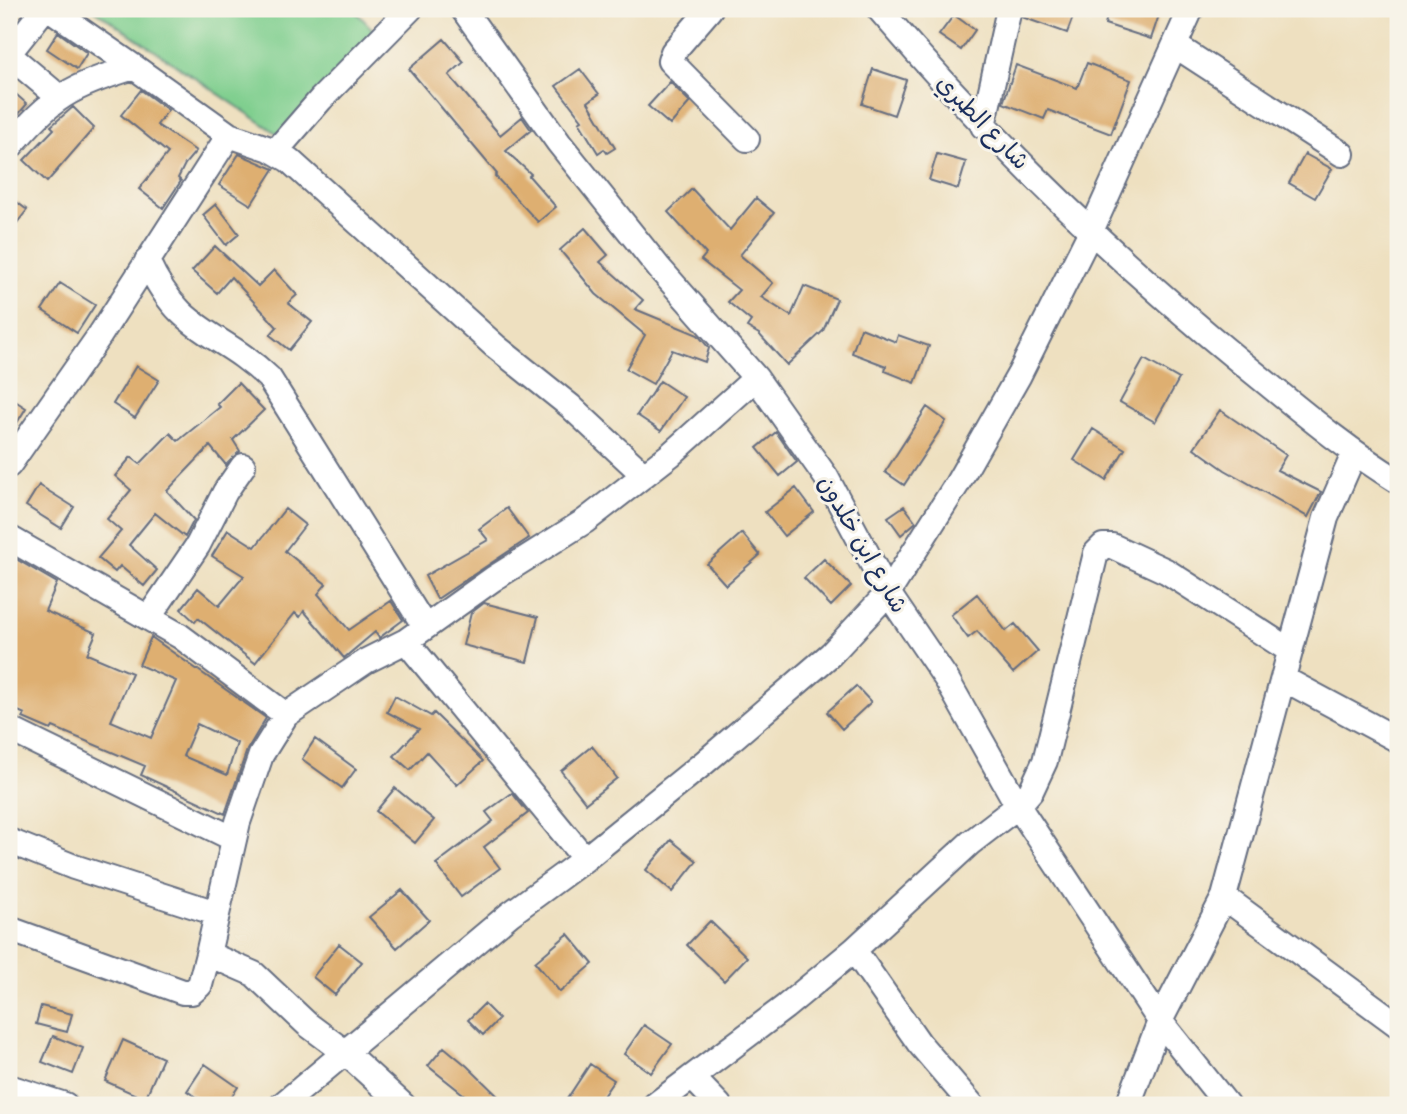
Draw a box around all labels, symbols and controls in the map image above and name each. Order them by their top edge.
street label: شارع الطبري [929,68,1036,177]
street label: شارع ابن خلدون [810,470,915,619]

